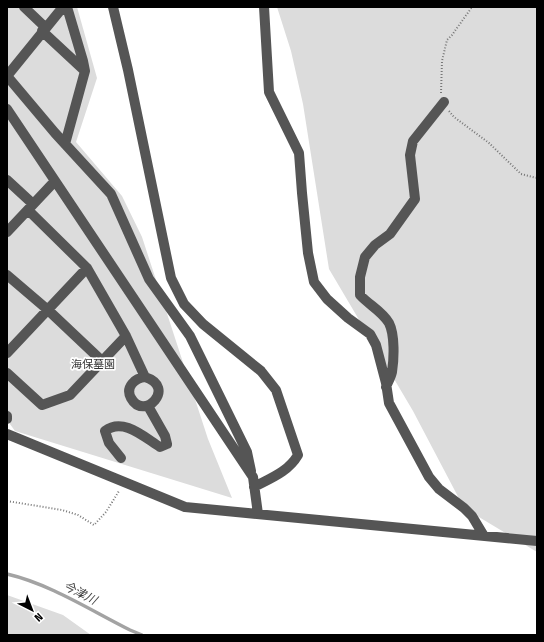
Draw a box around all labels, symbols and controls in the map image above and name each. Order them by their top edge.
park label: 海保墓園 [71,358,115,371]
water label: 今津川 [61,579,101,608]
north arrow [12,590,52,630]
text: N [32,610,45,624]

